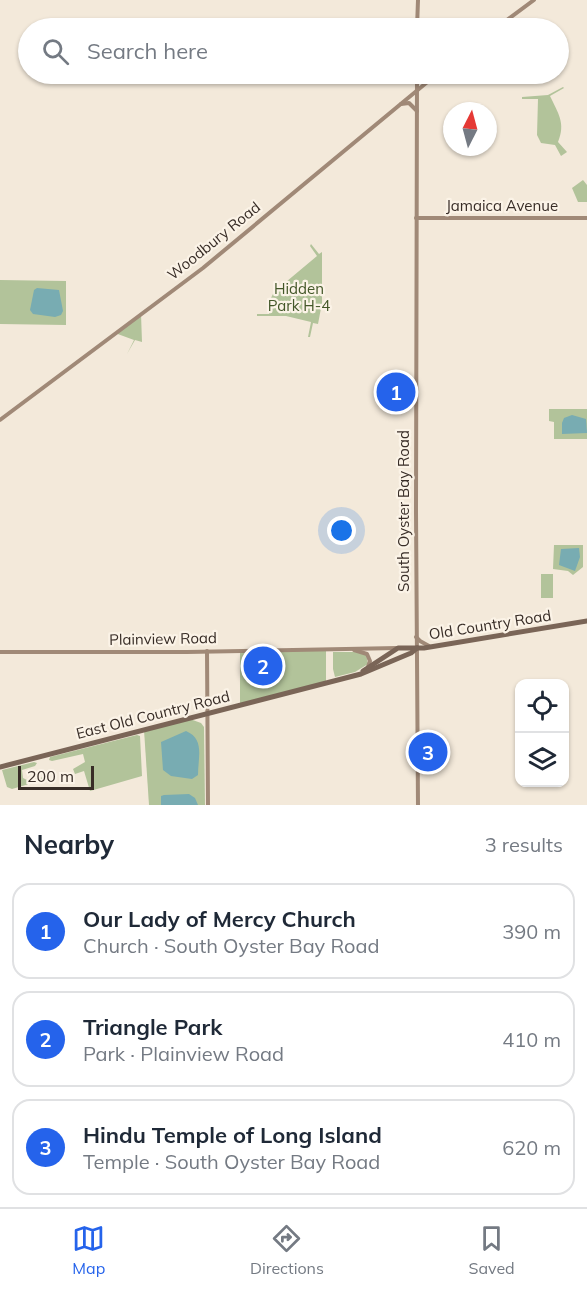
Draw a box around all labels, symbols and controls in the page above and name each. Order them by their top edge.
search box [18,18,569,84]
icon: search [39,35,72,68]
text: Search here [87,37,208,65]
north arrow [443,102,497,156]
street label: Jamaica Avenue [446,196,558,215]
street label: Woodbury Road [163,197,264,284]
park label: Hidden Park H-4 [268,279,330,315]
pin: 1 [376,370,416,414]
street label: South Oyster Bay Road [394,430,413,592]
your location [327,516,356,545]
street label: Old Country Road [427,605,552,644]
street label: Plainview Road [109,628,217,649]
pin: 2 [244,644,282,688]
map controls [515,679,569,787]
button: locate [515,679,569,733]
street label: East Old Country Road [74,686,232,743]
pin: 3 [408,730,448,774]
button: layers [515,733,569,787]
scale bar [18,763,94,790]
text: 200 m [27,766,74,786]
text: Nearby [24,828,114,861]
text: 3 results [485,832,563,857]
text: Our Lady of Mercy Church [83,905,356,933]
text: 1 [40,919,52,944]
text: 390 m [502,919,561,944]
text: Church · South Oyster Bay Road [83,933,379,958]
text: Triangle Park [83,1013,222,1041]
text: 2 [40,1027,52,1052]
text: 410 m [502,1027,561,1052]
text: Park · Plainview Road [83,1041,284,1066]
text: Hindu Temple of Long Island [83,1121,382,1149]
text: 3 [40,1135,52,1160]
text: 620 m [502,1135,561,1160]
text: Temple · South Oyster Bay Road [83,1149,380,1174]
tab: Map [72,1222,105,1278]
tab: Directions [250,1222,324,1278]
tab: Saved [469,1222,515,1278]

